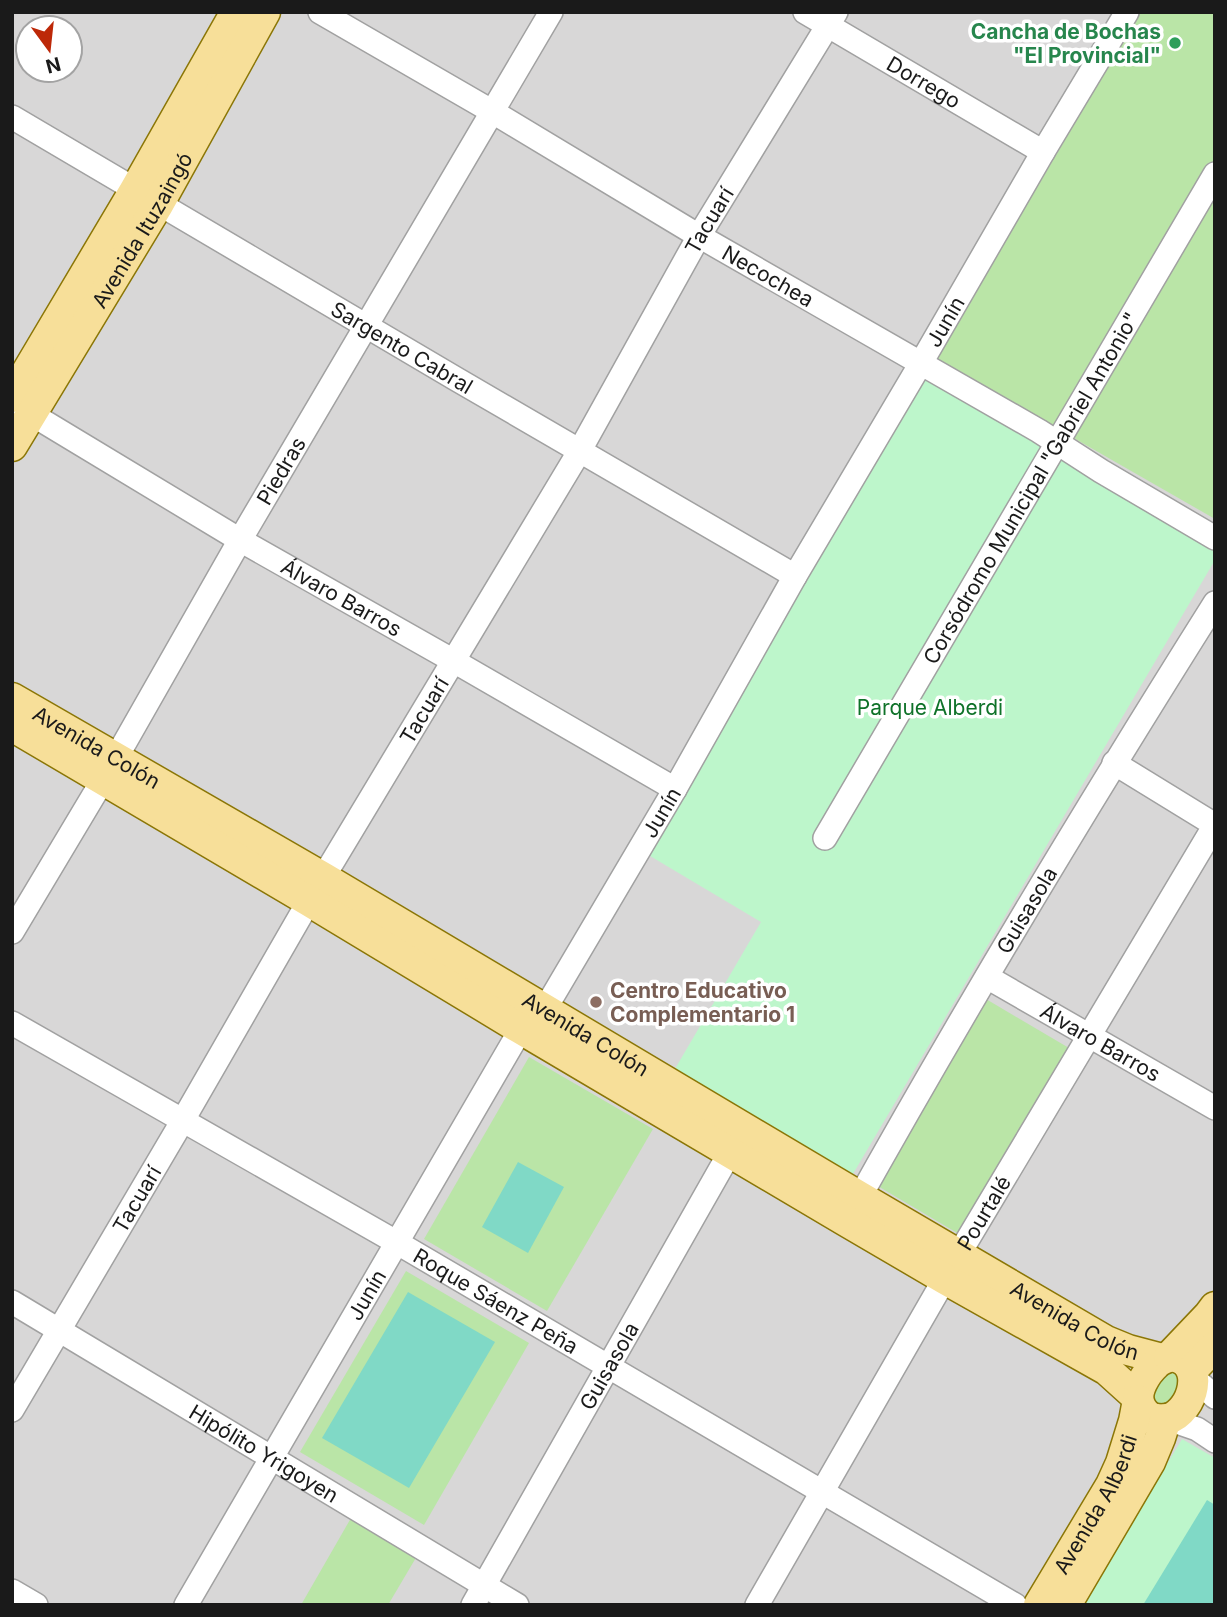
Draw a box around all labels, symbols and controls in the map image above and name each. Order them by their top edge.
north arrow [14,14,84,84]
place label: Cancha de Bochas "El Provincial" [971,19,1161,68]
marker: Cancha de Bochas "El Provincial" [1167,35,1183,51]
street label: Dorrego [883,51,965,113]
text: N [43,52,63,78]
street label: Avenida Ituzaingó [86,148,197,312]
street label: Tacuarí [679,181,739,258]
street label: Necochea [718,240,818,312]
street label: Junín [921,292,969,351]
street label: Sargento Cabral [327,296,478,399]
street label: Corsódromo Municipal "Gabriel Antonio" [918,307,1144,668]
street label: Piedras [251,432,311,509]
street label: Álvaro Barros [277,553,406,641]
street label: Tacuarí [394,672,454,748]
park label: Parque Alberdi [857,695,1003,720]
street label: Avenida Colón [29,700,165,793]
street label: Junín [637,783,686,842]
street label: Guisasola [991,862,1062,958]
place label: Centro Educativo Complementario 1 [610,978,795,1027]
street label: Avenida Colón [518,987,654,1081]
marker: Centro Educativo Complementario 1 [588,994,604,1010]
street label: Álvaro Barros [1036,997,1165,1087]
street label: Tacuarí [107,1160,166,1237]
street label: Pourtalé [952,1171,1016,1255]
street label: Roque Sáenz Peña [409,1243,583,1359]
street label: Junín [342,1265,391,1324]
street label: Avenida Colón [1006,1275,1142,1365]
street label: Guisasola [574,1318,644,1414]
street label: Hipólito Yrigoyen [185,1399,343,1508]
street label: Avenida Alberdi [1048,1431,1142,1578]

